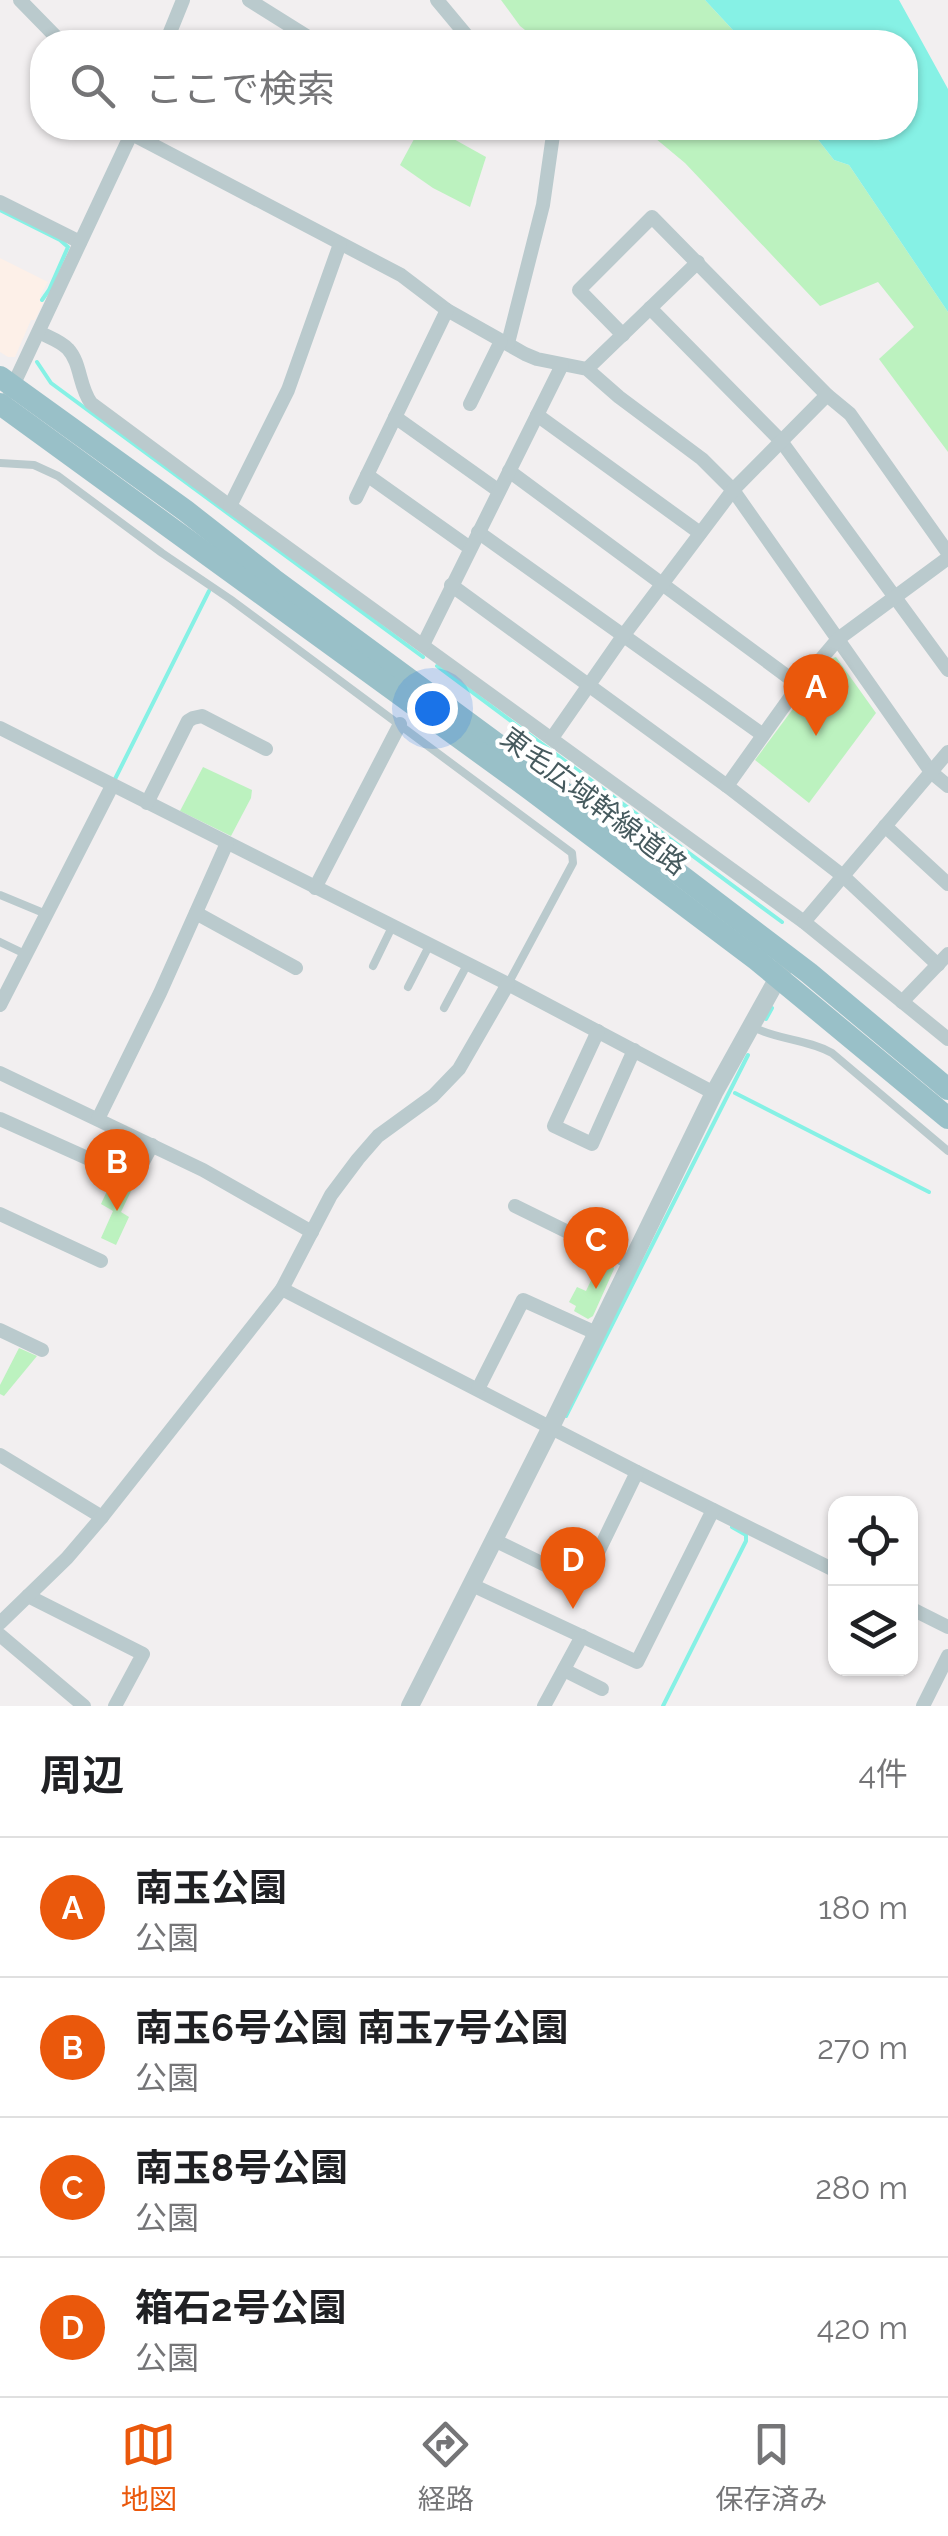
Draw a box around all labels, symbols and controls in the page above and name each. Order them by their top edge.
search box [30,30,918,140]
icon: search [65,58,120,113]
text: ここで検索 [145,66,335,111]
pin: A [784,654,848,736]
your location [407,683,458,734]
street label: 東毛広域幹線道路 [494,721,693,882]
pin: B [84,1128,150,1211]
pin: C [564,1206,628,1289]
map controls [828,1496,918,1676]
button: locate [828,1496,918,1586]
pin: D [540,1526,606,1609]
button: layers [828,1586,918,1676]
text: 周辺 [40,1751,124,1800]
text: 4件 [859,1755,908,1792]
text: 南玉公園 [135,1865,287,1910]
text: A [62,1889,83,1926]
text: 180 m [818,1889,908,1926]
text: 公園 [135,1919,199,1956]
text: 南玉6号公園 南玉7号公園 [135,2005,569,2050]
text: B [62,2029,83,2066]
text: 270 m [817,2029,908,2066]
text: 公園 [135,2059,199,2096]
text: 南玉8号公園 [135,2145,348,2190]
text: C [62,2169,83,2206]
text: 280 m [815,2169,908,2206]
text: 公園 [135,2199,199,2236]
text: 箱石2号公園 [135,2285,346,2330]
text: D [61,2309,84,2346]
text: 420 m [817,2309,908,2346]
text: 公園 [135,2339,199,2376]
tab: 地図 [121,2417,177,2517]
tab: 経路 [418,2417,474,2517]
tab: 保存済み [715,2417,827,2517]

